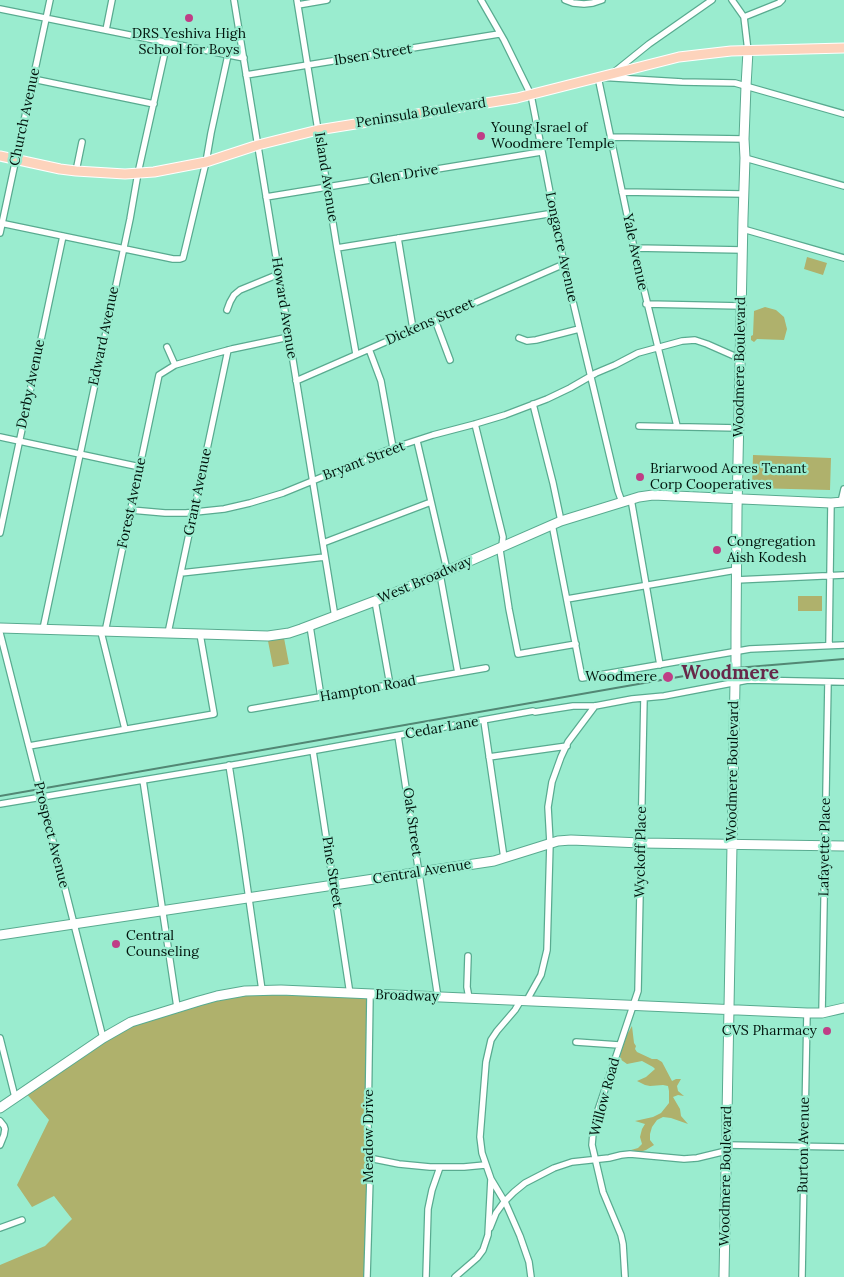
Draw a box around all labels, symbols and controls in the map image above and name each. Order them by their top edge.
marker: DRS Yeshiva High School for Boys [183,12,195,24]
place label: DRS Yeshiva High School for Boys [132,26,246,58]
street label: Ibsen Street [333,41,413,69]
street label: Church Avenue [6,67,44,167]
street label: Peninsula Boulevard [355,94,487,132]
place label: Young Israel of Woodmere Temple [491,120,615,152]
marker: Young Israel of Woodmere Temple [475,130,487,142]
street label: Island Avenue [311,131,341,223]
street label: Glen Drive [368,161,440,189]
street label: Longacre Avenue [541,191,581,303]
street label: Yale Avenue [619,212,651,292]
street label: Howard Avenue [268,256,300,360]
street label: Edward Avenue [85,285,123,387]
street label: Dickens Street [383,295,477,349]
street label: Woodmere Boulevard [730,297,750,437]
street label: Derby Avenue [13,338,49,430]
street label: Bryant Street [321,438,407,484]
street label: Grant Avenue [181,447,215,537]
street label: Forest Avenue [114,456,150,550]
place label: Briarwood Acres Tenant Corp Cooperatives [650,461,807,494]
marker: Briarwood Acres Tenant Corp Cooperatives [634,471,646,483]
place label: Congregation Aish Kodesh [727,534,816,566]
marker: Congregation Aish Kodesh [711,544,723,556]
street label: West Broadway [376,553,474,607]
district label: Woodmere [681,663,779,685]
place label: Woodmere [585,669,657,685]
marker: Woodmere [661,670,675,684]
street label: Hampton Road [319,672,417,706]
street label: Woodmere Boulevard [723,701,743,841]
street label: Cedar Lane [404,713,480,743]
street label: Prospect Avenue [30,780,72,890]
street label: Oak Street [399,787,425,857]
street label: Lafayette Place [816,797,834,897]
street label: Wyckoff Place [632,806,650,898]
street label: Pine Street [318,835,346,909]
street label: Central Avenue [372,856,472,888]
place label: Central Counseling [126,928,199,960]
marker: Central Counseling [110,938,122,950]
street label: Broadway [375,986,439,1006]
place label: CVS Pharmacy [722,1023,817,1039]
marker: CVS Pharmacy [821,1025,833,1037]
street label: Willow Road [586,1056,624,1138]
street label: Meadow Drive [361,1089,377,1183]
street label: Burton Avenue [795,1097,813,1193]
street label: Woodmere Boulevard [716,1106,736,1246]

